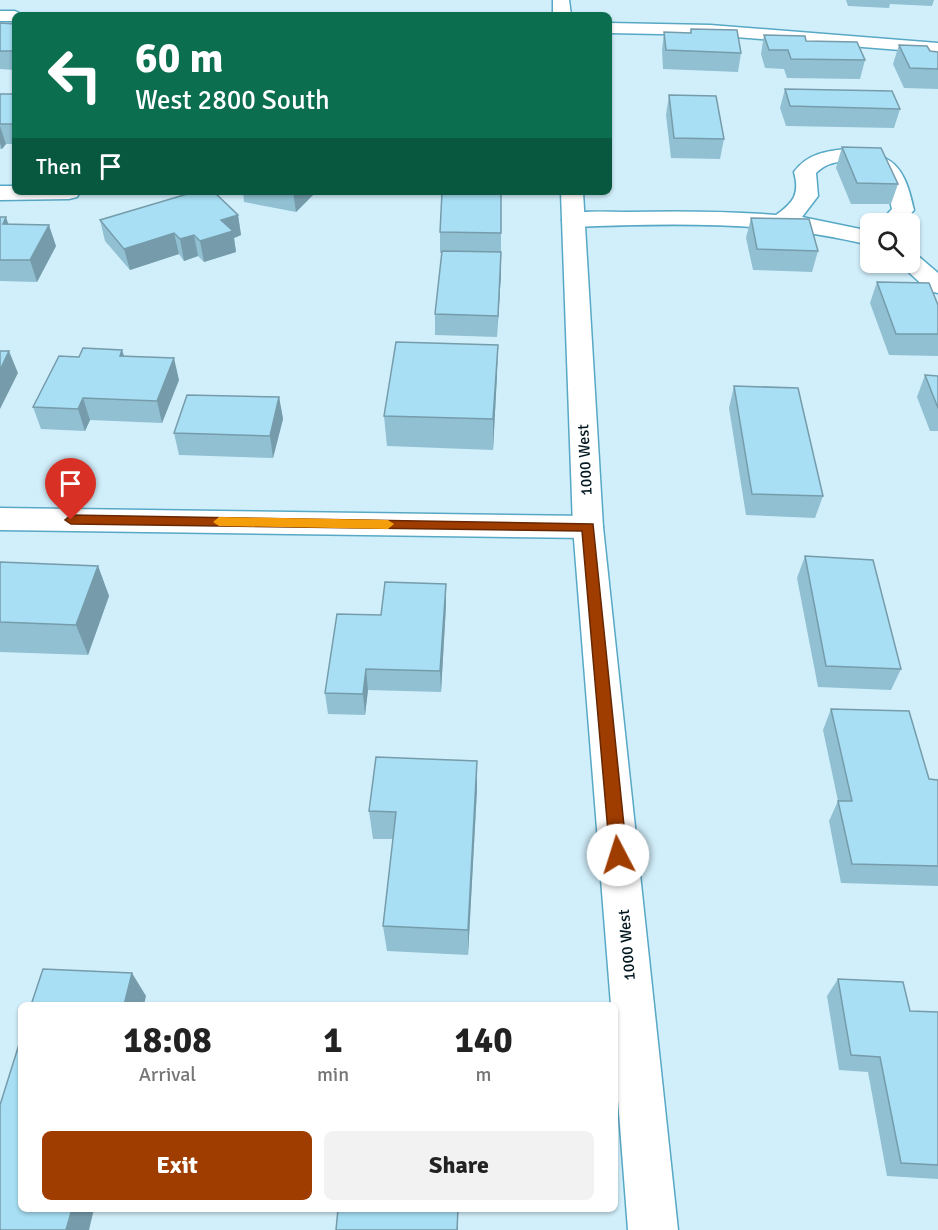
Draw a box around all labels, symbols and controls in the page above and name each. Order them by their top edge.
text: 60 m [135,33,224,84]
icon: left [36,36,114,114]
text: West 2800 South [135,84,330,117]
icon: arrive [94,150,127,183]
text: Then [36,153,82,180]
map controls [860,213,920,273]
button: search [860,213,920,273]
street label: 1000 West [573,423,597,496]
pin [45,458,96,520]
icon: arrive [54,467,87,500]
position arrow [586,823,650,887]
street label: 1000 West [614,908,640,982]
text: 18:08 [123,1018,212,1063]
text: 1 [323,1018,343,1063]
text: 140 [454,1018,513,1063]
text: Arrival [139,1062,196,1087]
text: min [317,1062,349,1087]
text: m [476,1062,492,1087]
button: Exit [42,1131,312,1200]
button: Share [324,1131,594,1200]

